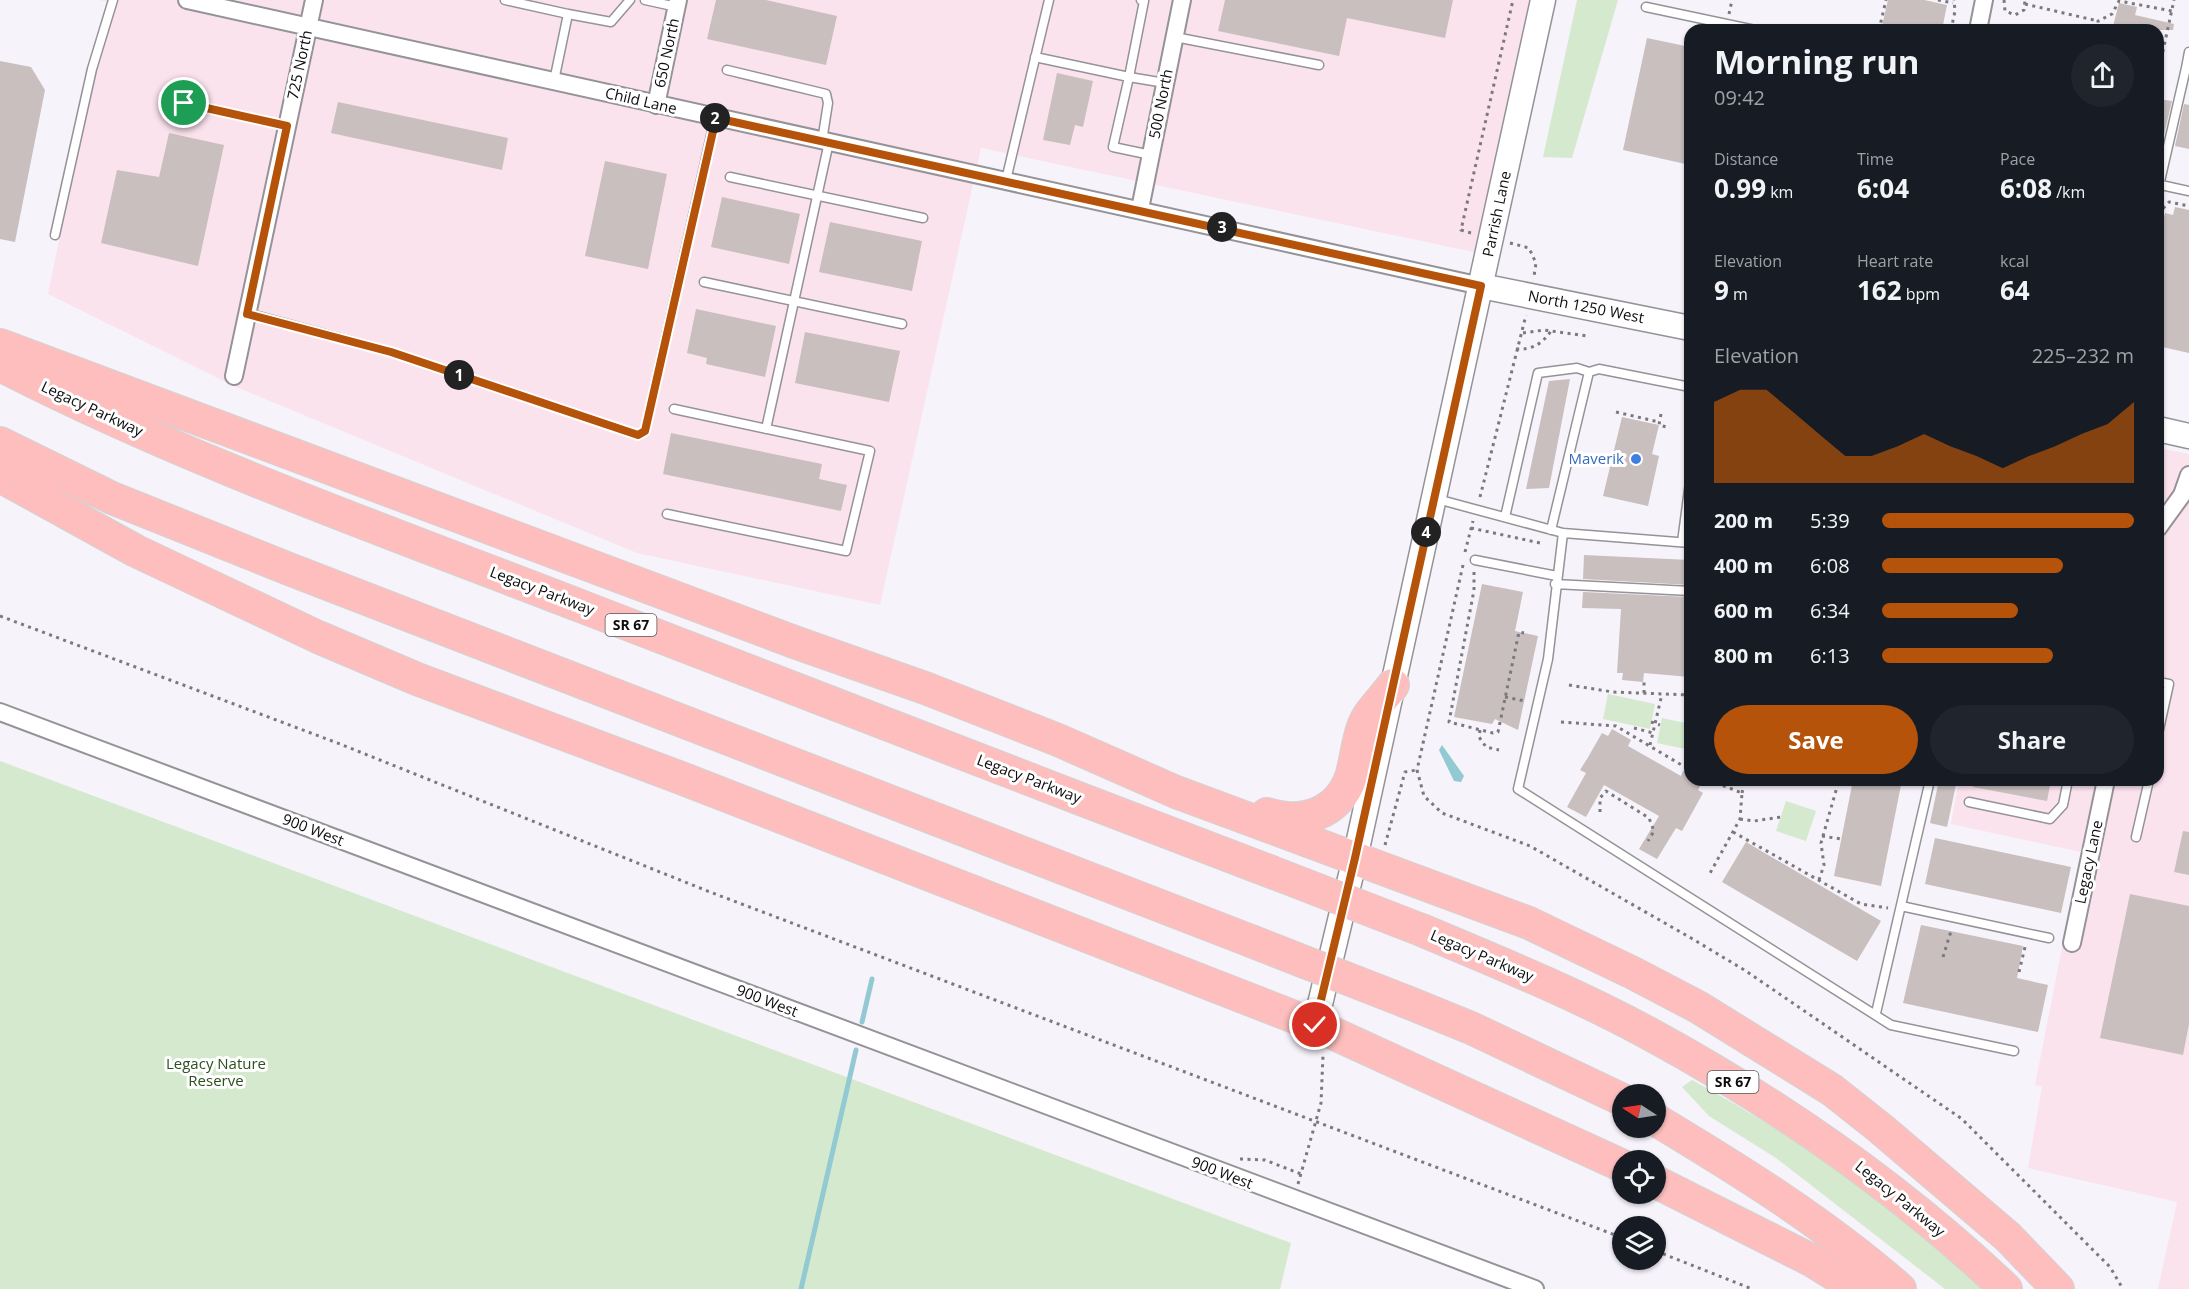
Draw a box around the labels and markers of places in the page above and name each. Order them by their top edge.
pin [158,77,209,128]
pin: 2 [700,103,730,133]
pin: 3 [1207,212,1237,242]
pin: 1 [444,360,474,390]
place label: Maverik [1568,448,1624,468]
marker: Maverik [1629,452,1643,466]
pin: 4 [1411,517,1441,547]
pin [1289,999,1340,1050]

